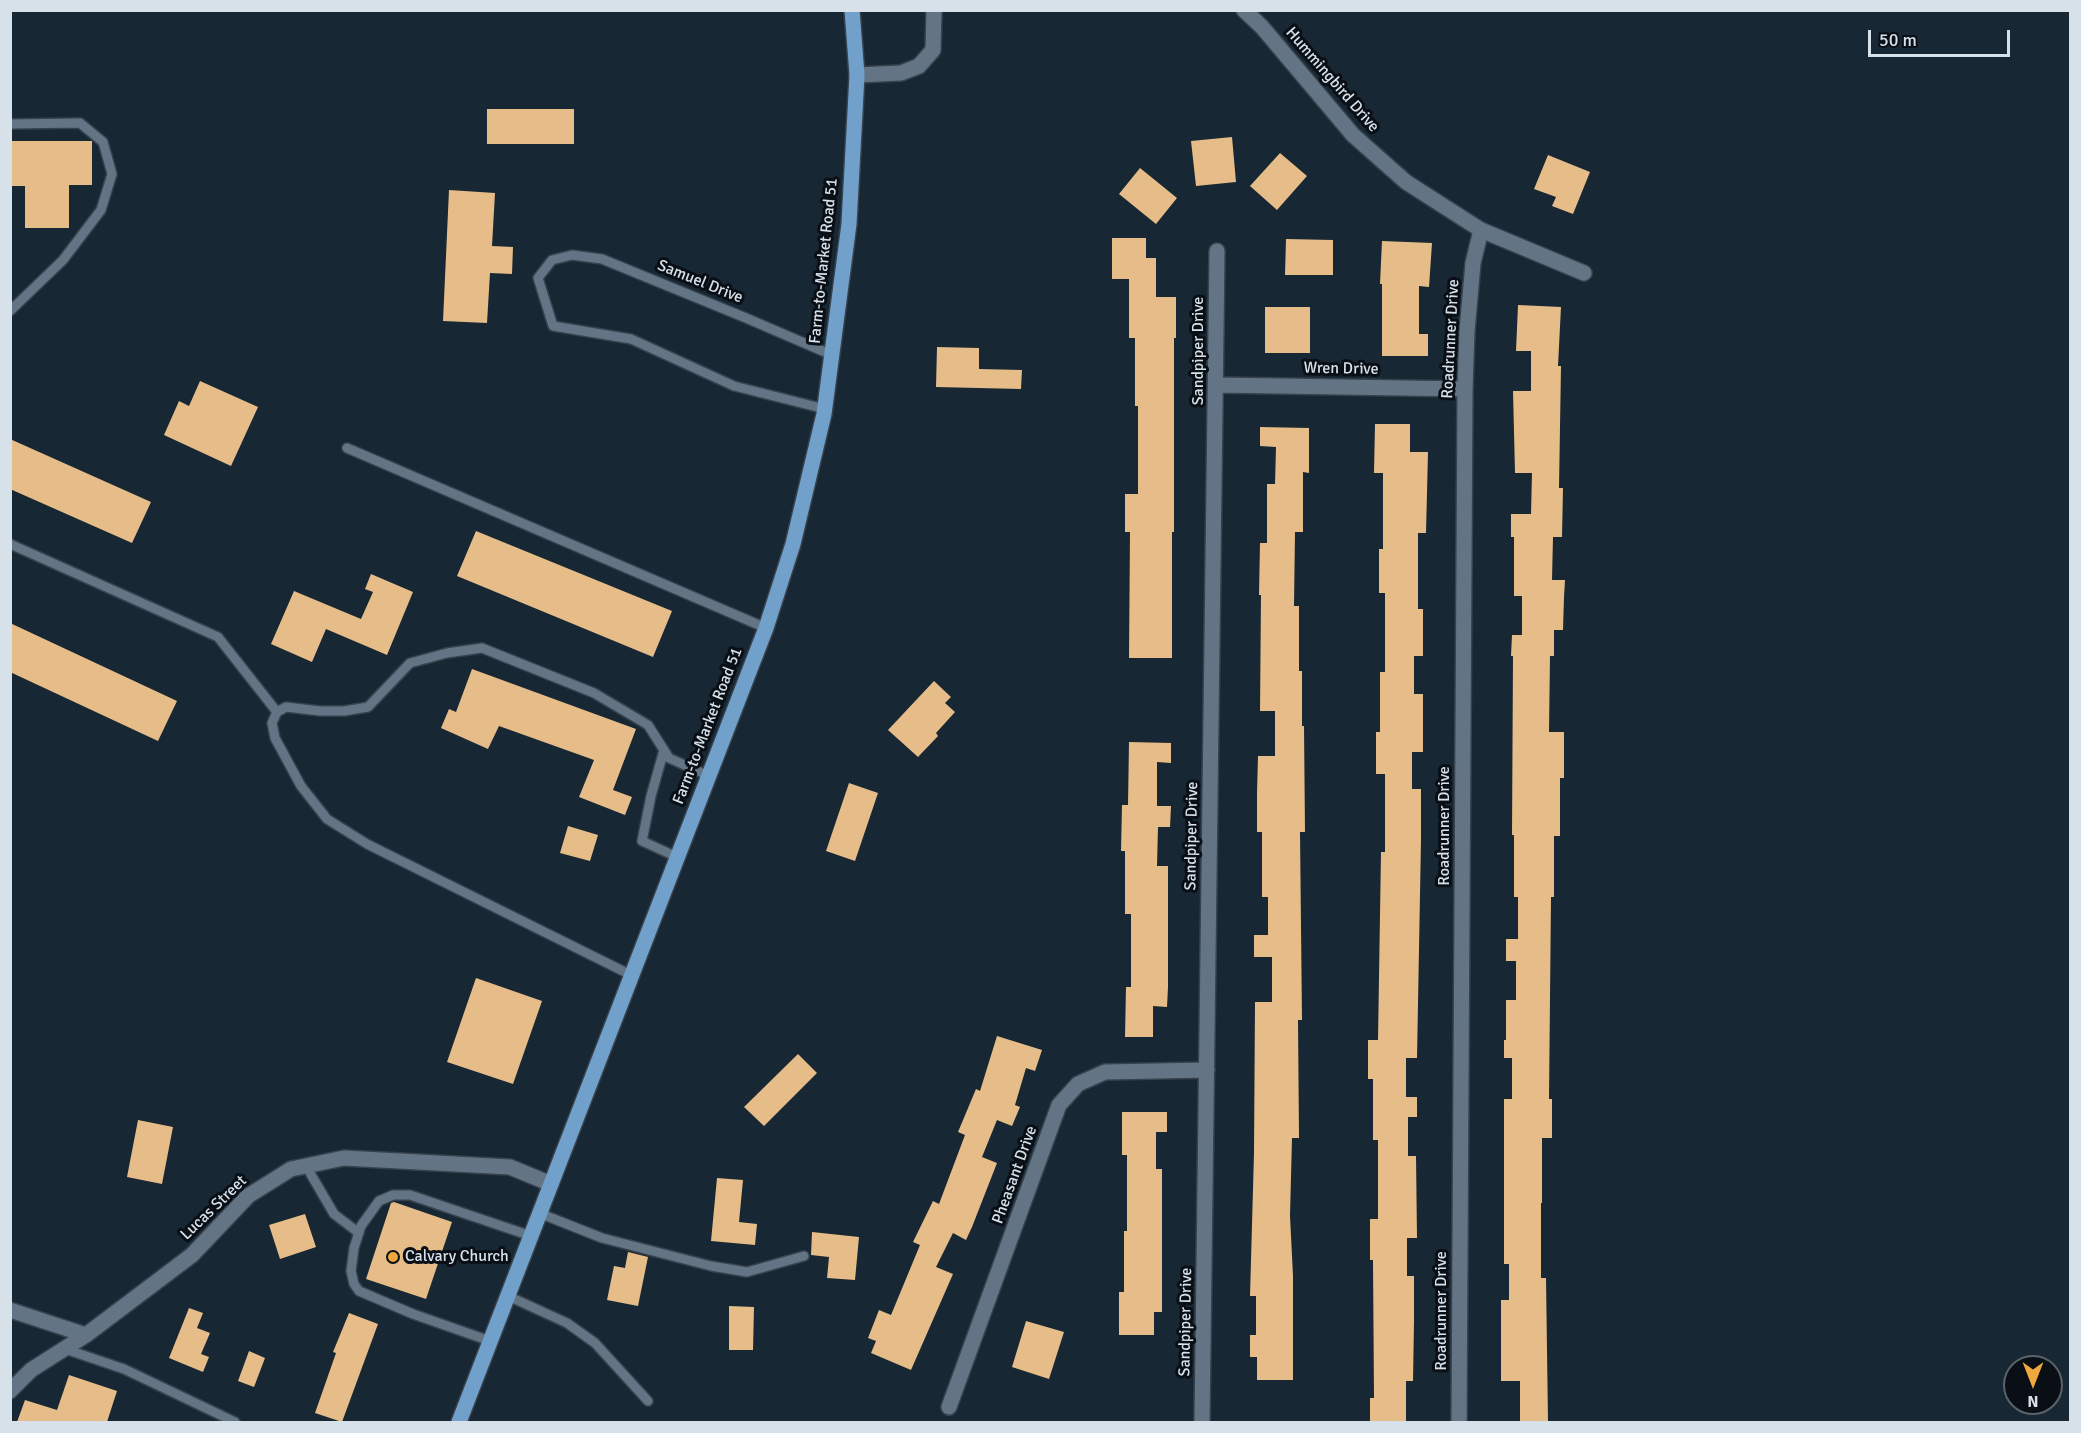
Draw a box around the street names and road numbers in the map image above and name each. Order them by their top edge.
street label: Hummingbird Drive [1281,24,1383,136]
street label: Farm-to-Market Road 51 [806,177,842,345]
street label: Samuel Drive [654,256,746,308]
street label: Roadrunner Drive [1438,279,1464,399]
street label: Sandpiper Drive [1189,297,1209,405]
street label: Wren Drive [1303,359,1379,379]
street label: Farm-to-Market Road 51 [669,645,747,807]
street label: Roadrunner Drive [1435,766,1455,886]
street label: Sandpiper Drive [1181,781,1203,891]
street label: Pheasant Drive [988,1123,1042,1227]
street label: Lucas Street [177,1172,251,1244]
street label: Roadrunner Drive [1432,1251,1452,1371]
street label: Sandpiper Drive [1175,1267,1197,1377]

